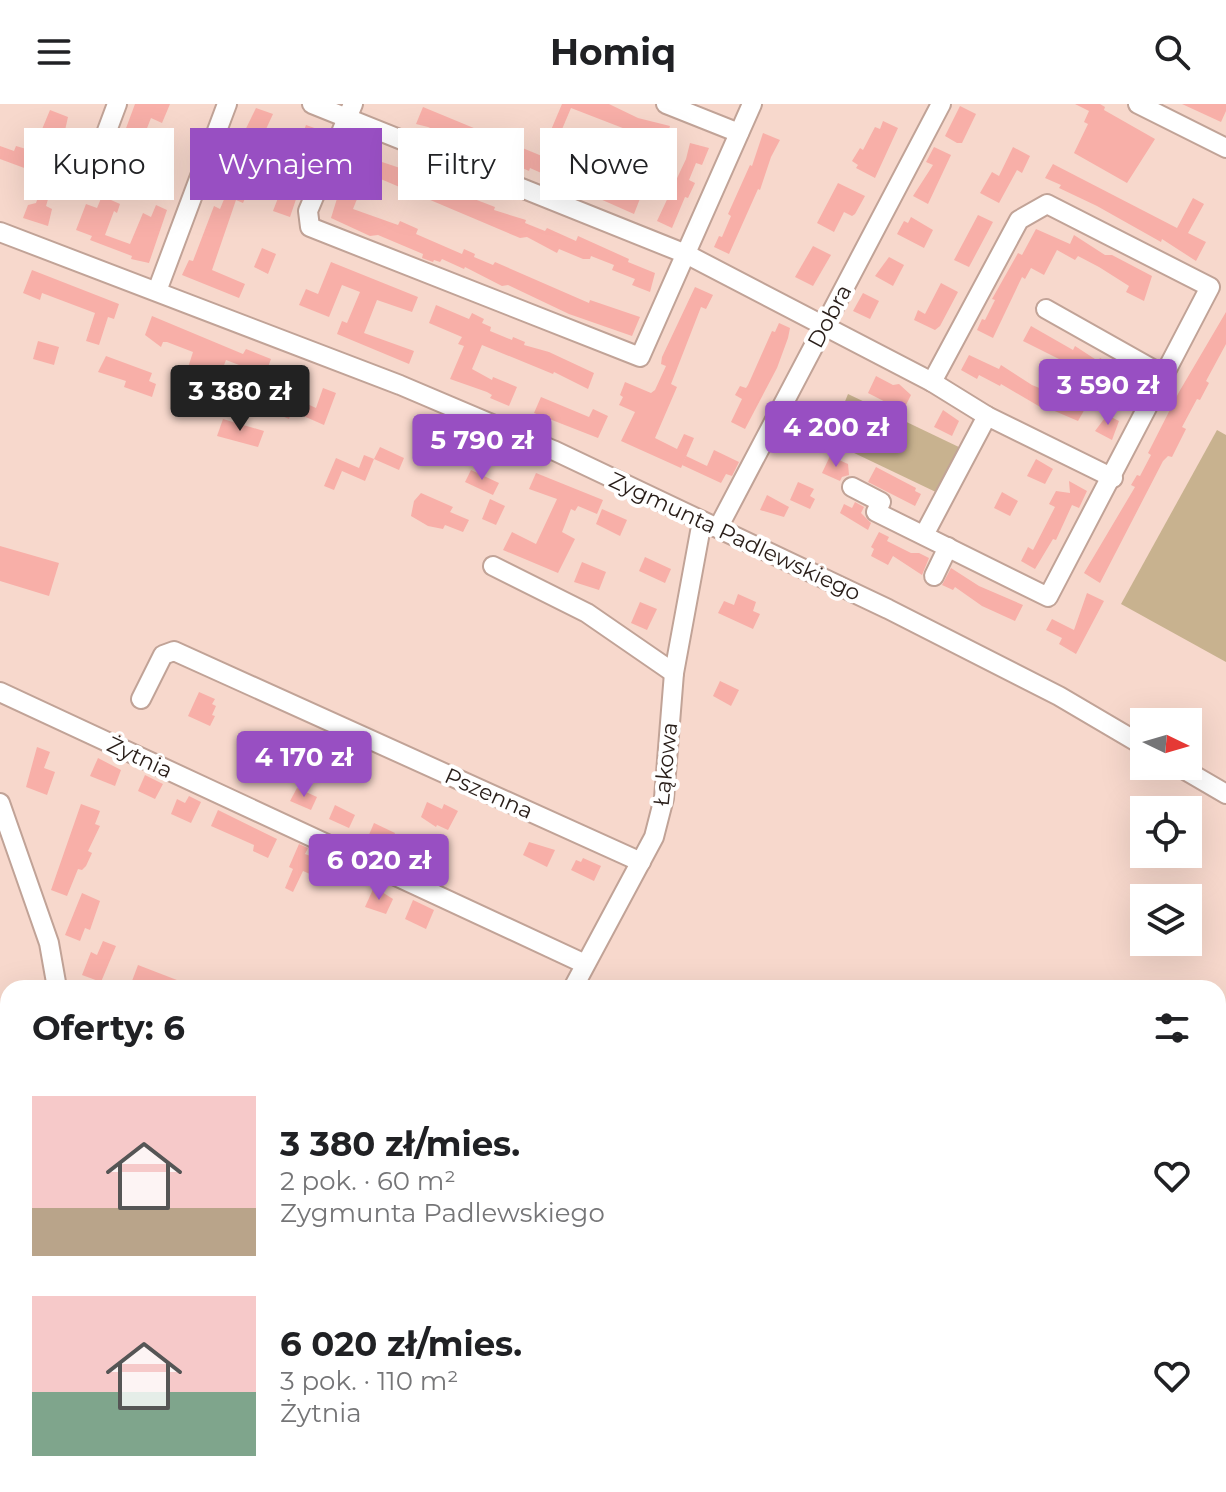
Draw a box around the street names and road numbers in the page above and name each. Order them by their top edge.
street label: Dobra [802,280,857,353]
street label: Zygmunta Padlewskiego [605,466,865,607]
street label: Łąkowa [648,721,683,807]
street label: Żytnia [103,731,177,784]
street label: Pszenna [441,762,537,825]

